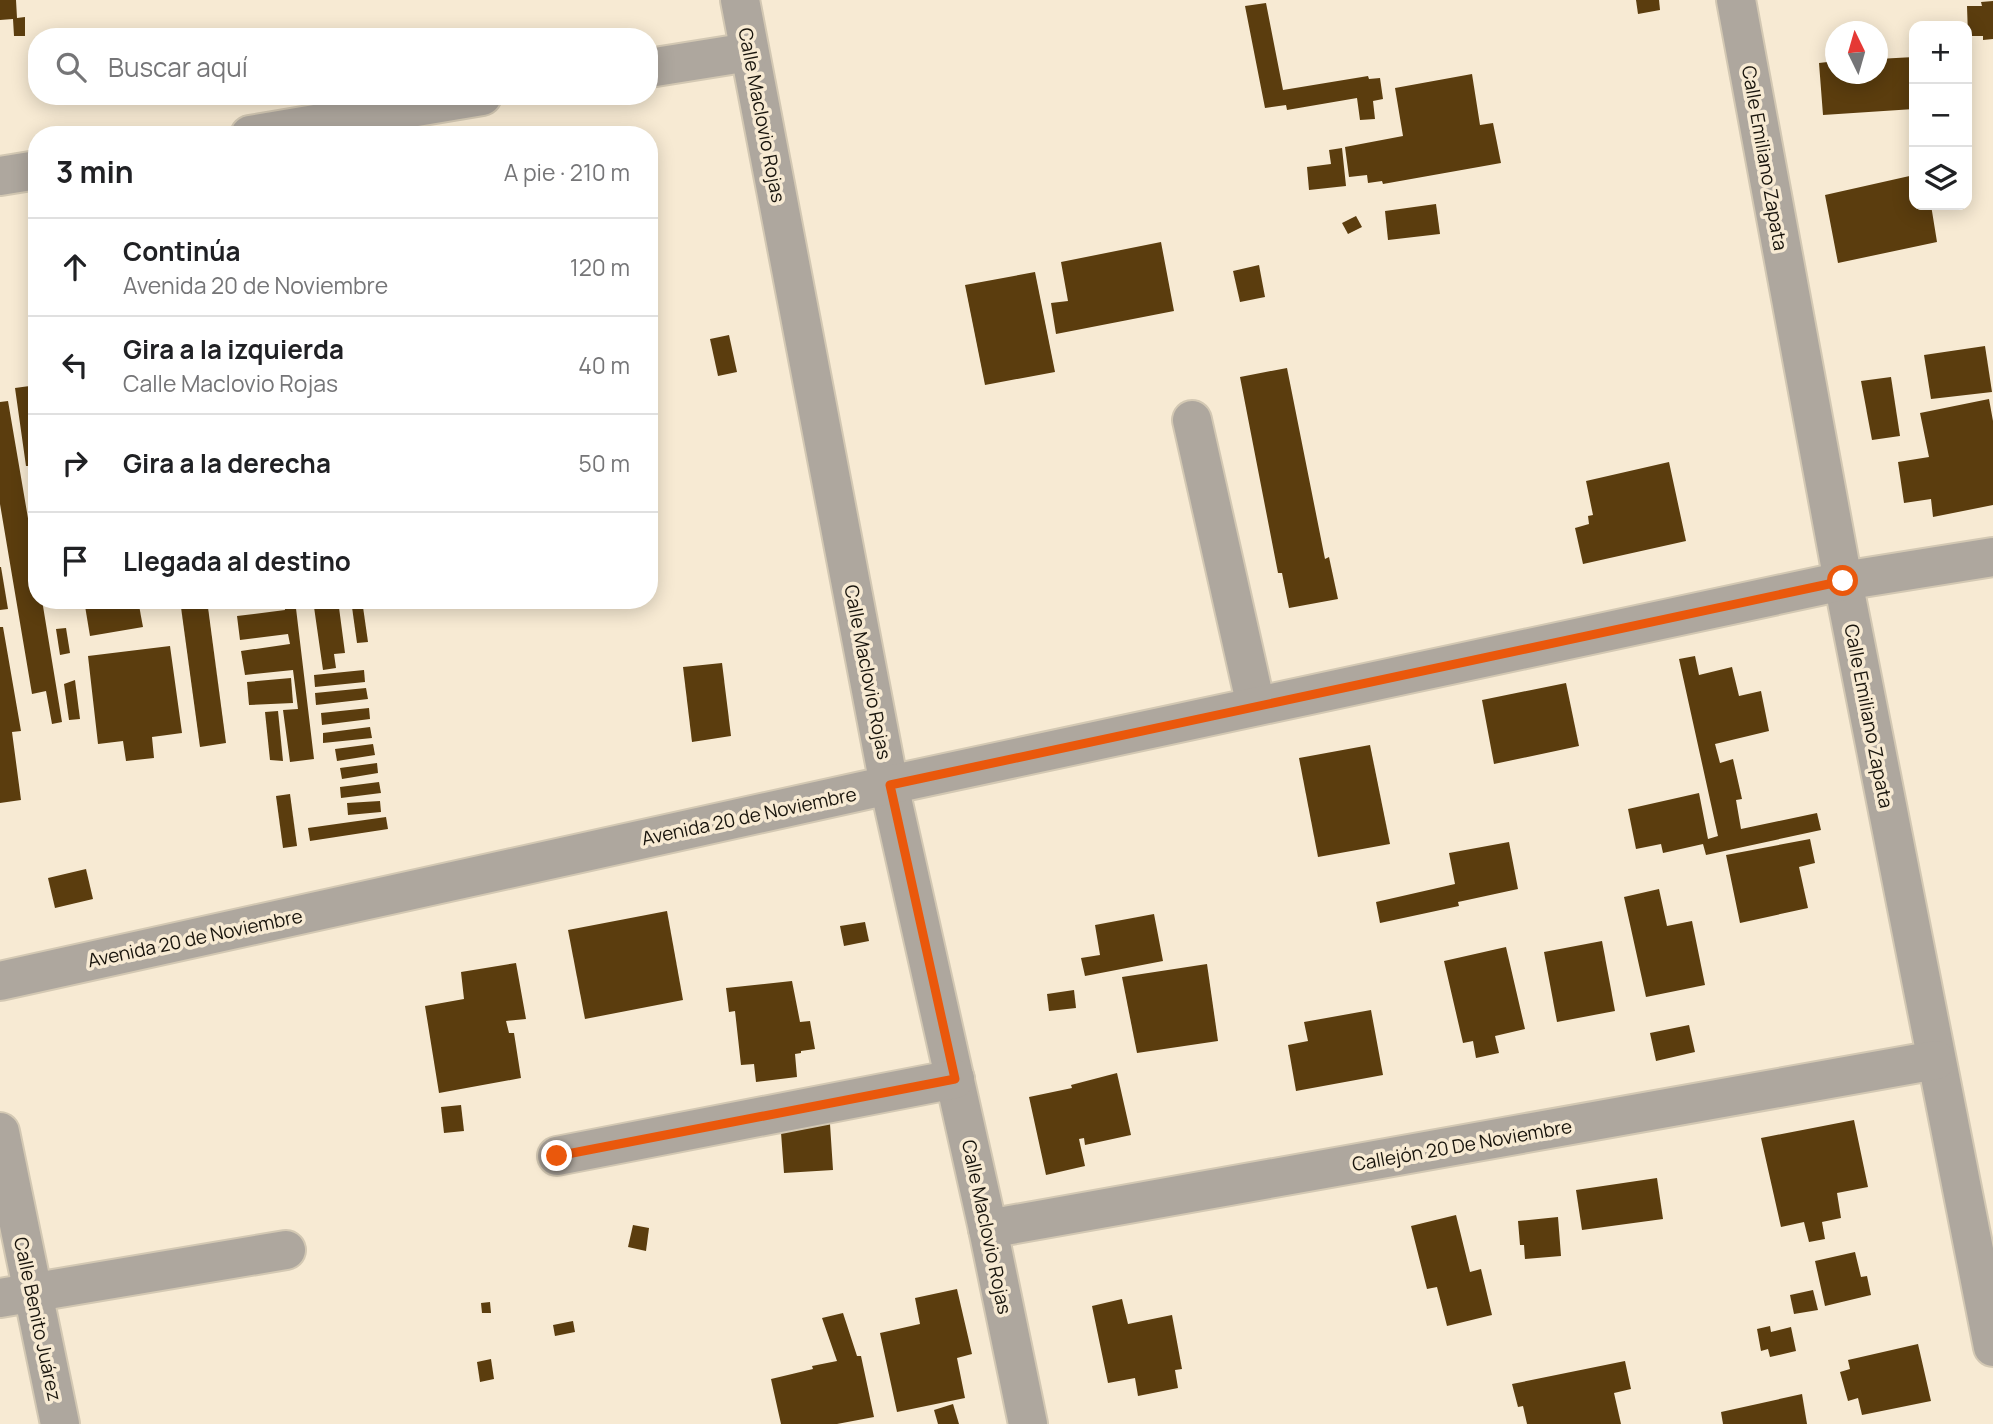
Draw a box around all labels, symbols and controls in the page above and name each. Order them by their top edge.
north arrow [1825,21,1888,84]
map controls [1909,21,1972,210]
button: + [1909,21,1972,84]
street label: Calle Maclovio Rojas [732,25,792,205]
search box [28,28,658,105]
icon: search [52,48,90,86]
text: Buscar aquí [108,49,248,85]
street label: Calle Emiliano Zapata [1736,64,1794,252]
button: − [1909,84,1972,147]
button: layers [1909,147,1972,210]
text: 3 min [56,151,134,192]
text: A pie · 210 m [504,156,630,188]
text: Continúa [123,233,241,269]
icon: ahead [56,248,94,286]
text: 120 m [570,251,630,283]
text: Avenida 20 de Noviembre [123,269,388,301]
text: Gira a la izquierda [123,331,344,367]
icon: left [56,346,94,384]
text: 40 m [578,349,630,381]
text: Calle Maclovio Rojas [123,367,338,399]
icon: right [56,444,94,482]
text: Gira a la derecha [123,445,331,481]
text: 50 m [579,447,630,479]
icon: arrive [56,542,94,580]
text: Llegada al destino [123,543,351,579]
route start [1827,565,1858,596]
street label: Calle Maclovio Rojas [838,582,898,762]
street label: Calle Emiliano Zapata [1838,622,1900,810]
street label: Avenida 20 de Noviembre [639,781,859,851]
street label: Avenida 20 de Noviembre [85,903,305,973]
street label: Callejón 20 De Noviembre [1350,1113,1574,1177]
street label: Calle Maclovio Rojas [956,1137,1018,1317]
route end [541,1140,572,1171]
street label: Calle Benito Juárez [8,1235,68,1403]

